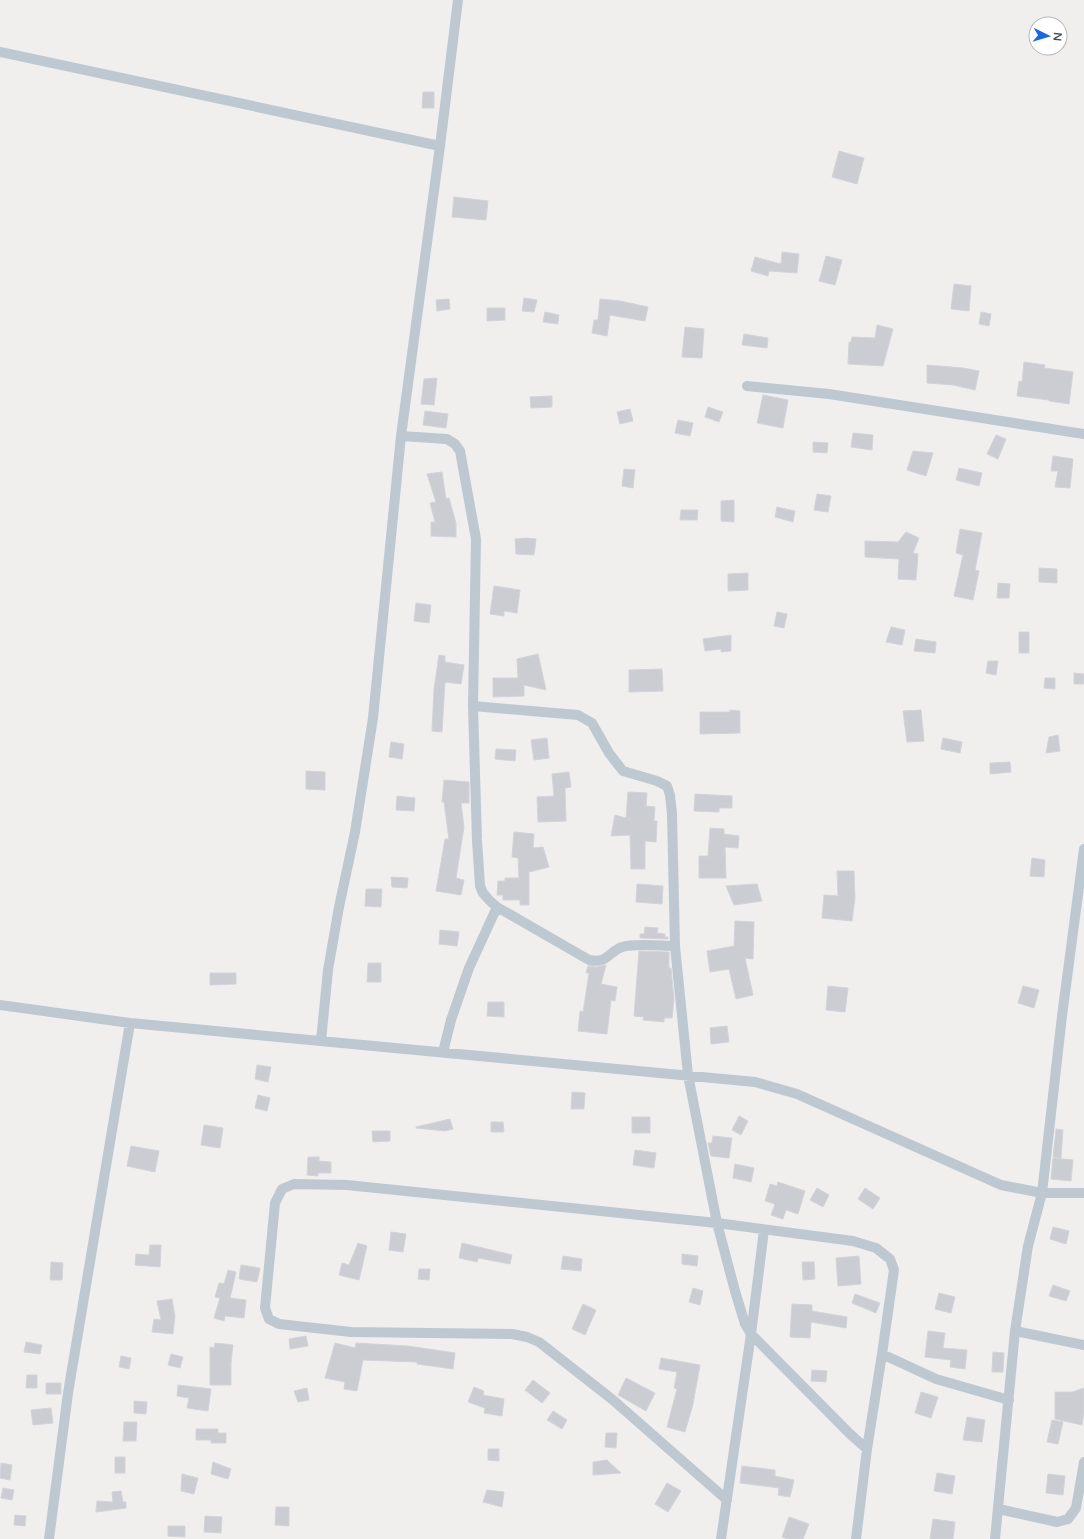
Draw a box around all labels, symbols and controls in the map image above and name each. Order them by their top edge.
north arrow [1028,16,1068,56]
text: N [1051,32,1064,42]

